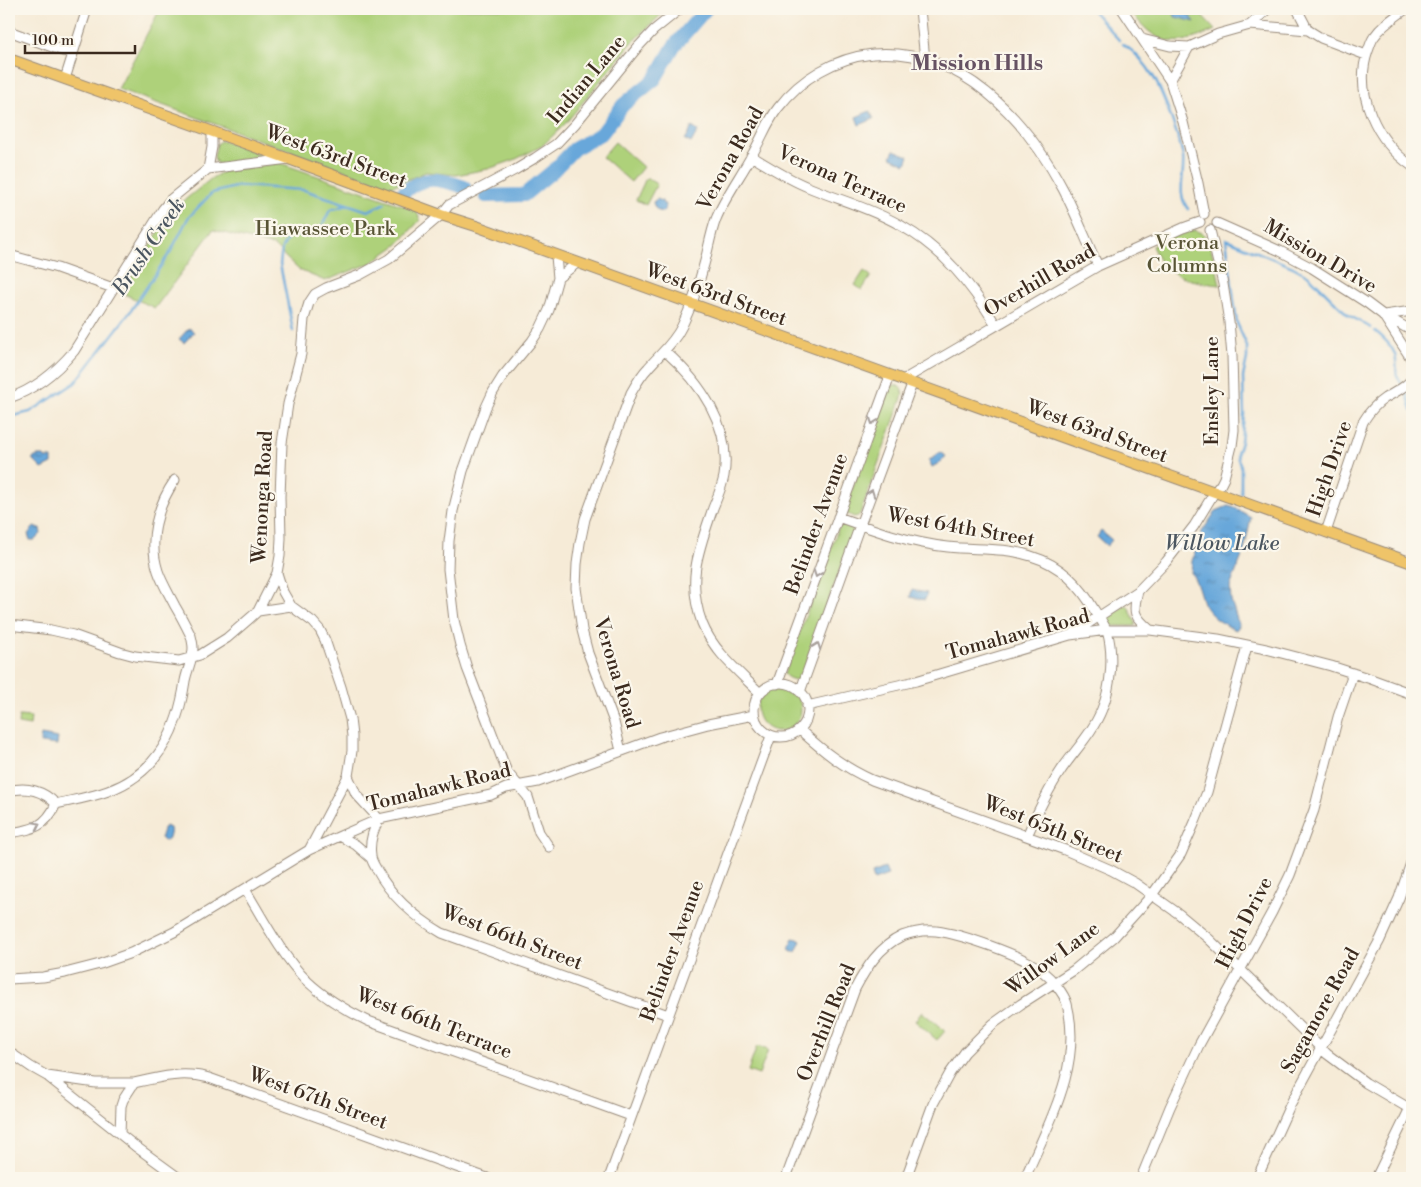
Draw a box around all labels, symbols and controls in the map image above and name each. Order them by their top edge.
scale bar [25,22,135,54]
street label: Indian Lane [542,30,632,130]
text: 100 m [32,31,74,50]
district label: Mission Hills [911,50,1043,77]
street label: Verona Road [692,102,770,216]
street label: West 63rd Street [261,120,410,194]
street label: Verona Terrace [773,140,910,220]
water label: Brush Creek [106,193,191,302]
street label: Mission Drive [1259,215,1381,299]
park label: Hiawassee Park [255,217,397,242]
park label: Verona Columns [1147,231,1227,279]
street label: Overhill Road [980,239,1101,323]
street label: West 63rd Street [641,258,790,332]
street label: Ensley Lane [1200,336,1225,446]
street label: West 63rd Street [1022,395,1171,469]
one-way arrow [869,417,879,425]
street label: High Drive [1302,418,1358,520]
street label: Wenonga Road [247,429,279,565]
street label: Belinder Avenue [779,450,854,599]
one-way arrow [865,489,875,498]
street label: West 64th Street [884,503,1037,553]
water label: Willow Lake [1165,531,1279,557]
one-way arrow [813,569,823,578]
street label: Tomahawk Road [943,604,1093,666]
street label: Verona Road [587,613,645,732]
one-way arrow [811,642,821,651]
street label: Tomahawk Road [364,758,514,818]
street label: West 65th Street [979,790,1126,869]
one-way arrow [32,821,41,832]
street label: High Drive [1211,873,1279,973]
street label: Belinder Avenue [635,877,710,1026]
street label: West 66th Street [437,899,586,976]
street label: Willow Lane [1000,917,1105,1002]
street label: Sagamore Road [1276,943,1366,1078]
street label: Overhill Road [792,960,862,1085]
street label: West 66th Terrace [352,982,515,1065]
street label: West 67th Street [244,1062,391,1136]

